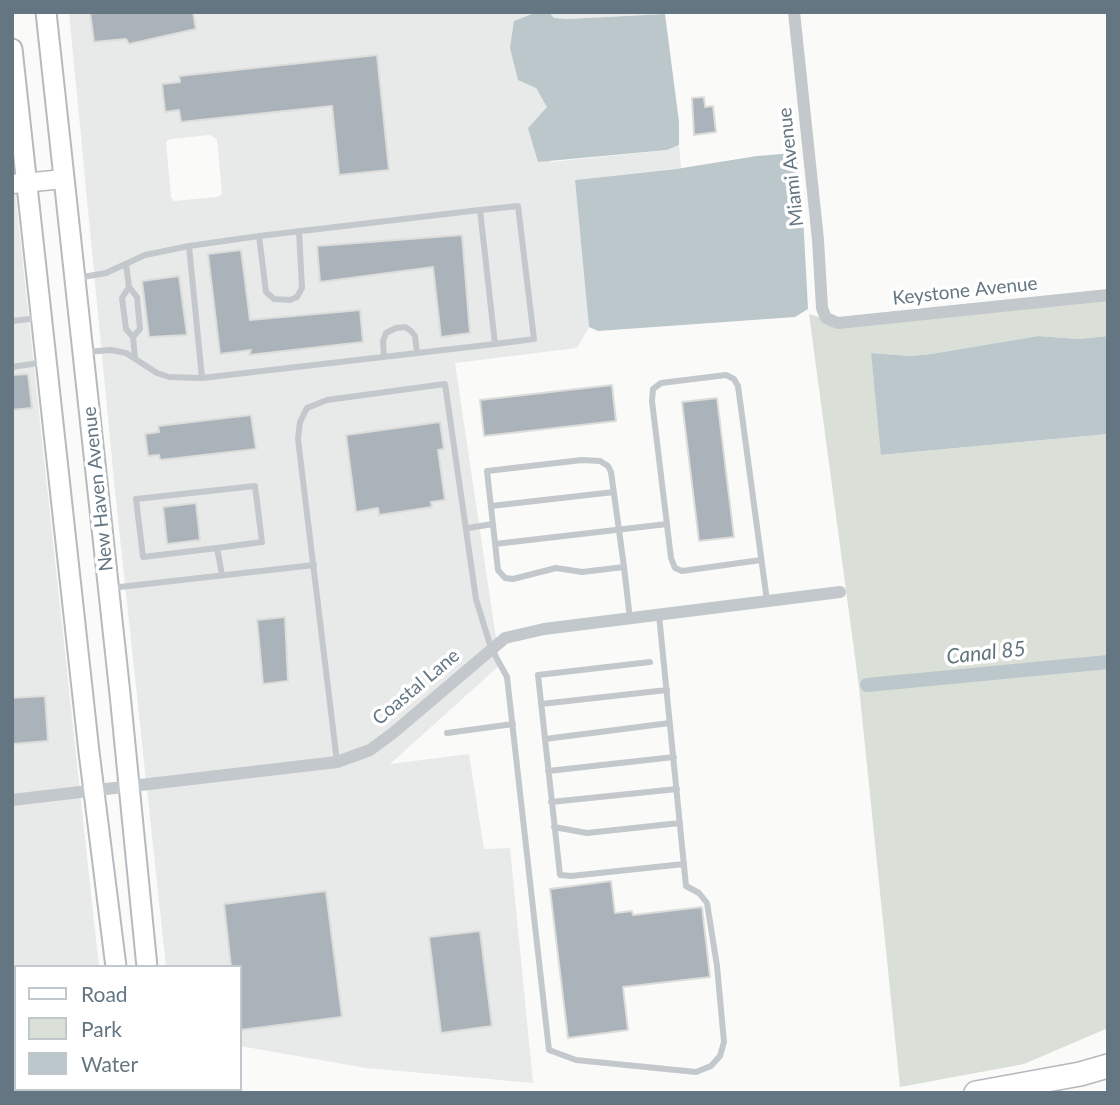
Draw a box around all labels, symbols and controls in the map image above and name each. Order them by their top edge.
street label: Miami Avenue [773,106,809,228]
street label: Keystone Avenue [891,272,1039,310]
street label: New Haven Avenue [78,406,118,572]
water label: Canal 85 [945,636,1027,670]
street label: Coastal Lane [368,644,464,730]
legend [14,965,242,1091]
text: Road [81,981,128,1006]
text: Park [81,1016,122,1041]
text: Water [81,1051,138,1076]

